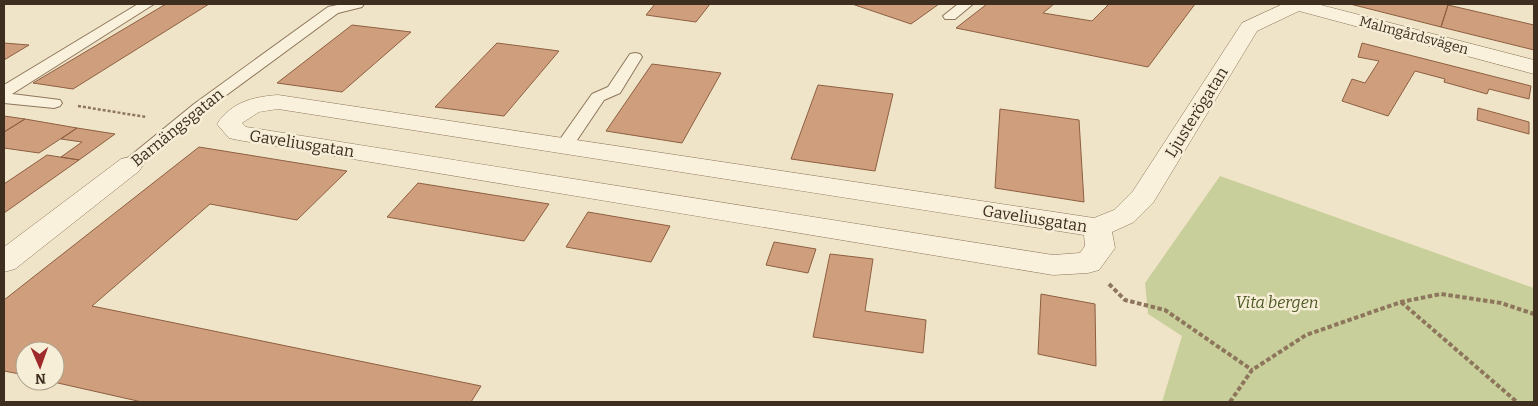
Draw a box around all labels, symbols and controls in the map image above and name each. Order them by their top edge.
street label: Malmgårdsvägen [1357,13,1470,58]
street label: Ljusterögatan [1161,64,1232,161]
street label: Barnängsgatan [127,84,227,170]
street label: Gaveliusgatan [248,126,356,161]
street label: Gaveliusgatan [981,201,1089,236]
park label: Vita bergen [1236,293,1318,312]
north arrow [15,341,65,391]
text: N [35,370,46,387]

